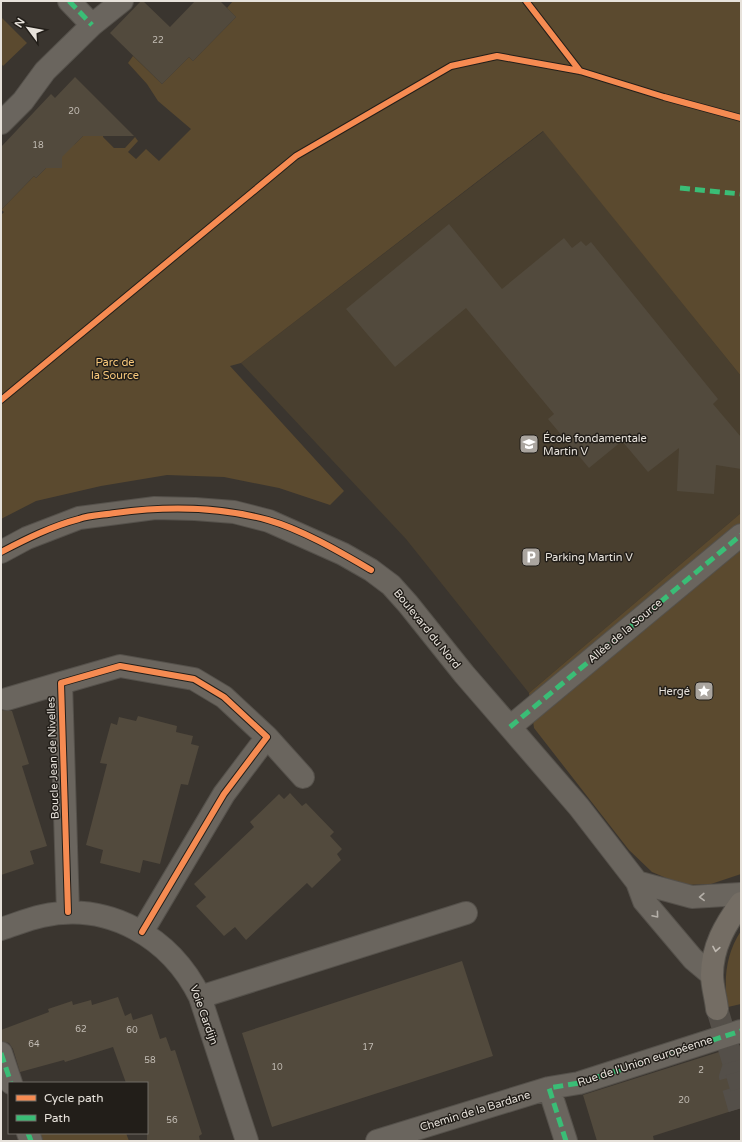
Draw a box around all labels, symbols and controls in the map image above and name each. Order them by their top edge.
north arrow [8,8,48,48]
text: N [12,16,28,30]
house number: 22 [152,35,164,46]
house number: 20 [68,106,80,117]
house number: 18 [32,140,44,151]
park label: Parc de la Source [91,356,139,382]
place label: École fondamentale Martin V [543,431,647,458]
school or university icon: École fondamentale Martin V [518,433,540,455]
parking icon: Parking Martin V [520,546,542,568]
place label: Parking Martin V [545,551,633,564]
street label: Boulevard du Nord [391,587,463,671]
street label: Allée de la Source [585,596,665,666]
place icon: Hergé [693,680,715,702]
place label: Hergé [658,685,690,698]
street label: Boucle Jean de Nivelles [44,697,62,819]
one-way arrow [699,893,705,901]
one-way arrow [652,911,659,918]
one-way arrow [712,946,721,953]
street label: Voie Cardijn [187,983,221,1047]
house number: 62 [75,1024,87,1035]
house number: 60 [126,1025,138,1036]
street label: Rue de l'Union européenne [576,1033,714,1089]
house number: 64 [28,1039,40,1050]
house number: 17 [362,1042,374,1053]
house number: 58 [144,1055,156,1066]
house number: 10 [271,1062,283,1073]
house number: 2 [698,1065,704,1076]
legend [8,1082,148,1134]
street label: Chemin de la Bardane [418,1088,532,1134]
text: Cycle path [44,1091,103,1105]
house number: 20 [678,1095,690,1106]
text: Path [44,1111,70,1125]
house number: 56 [166,1115,178,1126]

